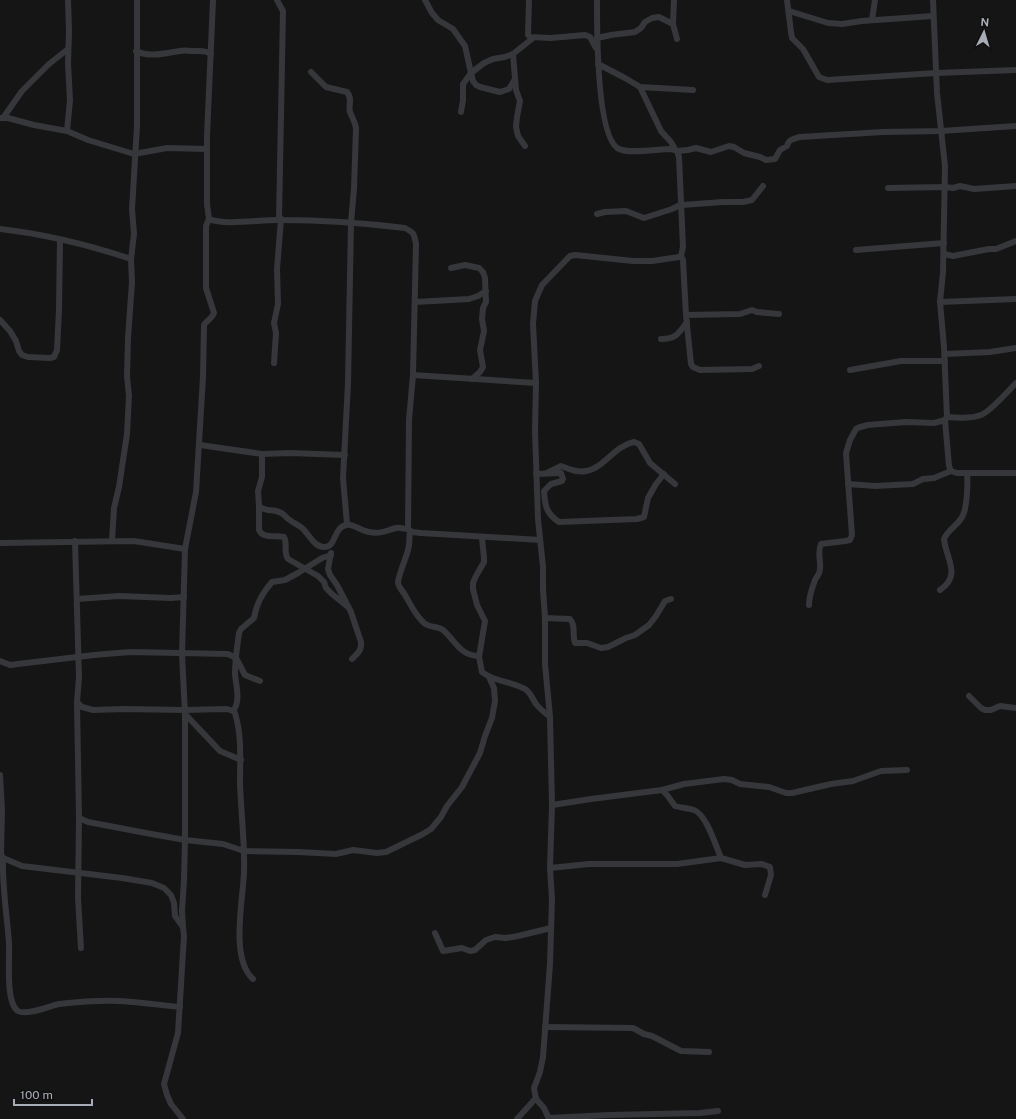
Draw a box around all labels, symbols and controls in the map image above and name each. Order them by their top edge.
north arrow [964,12,1004,52]
text: N [980,16,990,28]
scale bar [14,1081,92,1107]
text: 100 m [20,1088,53,1102]

